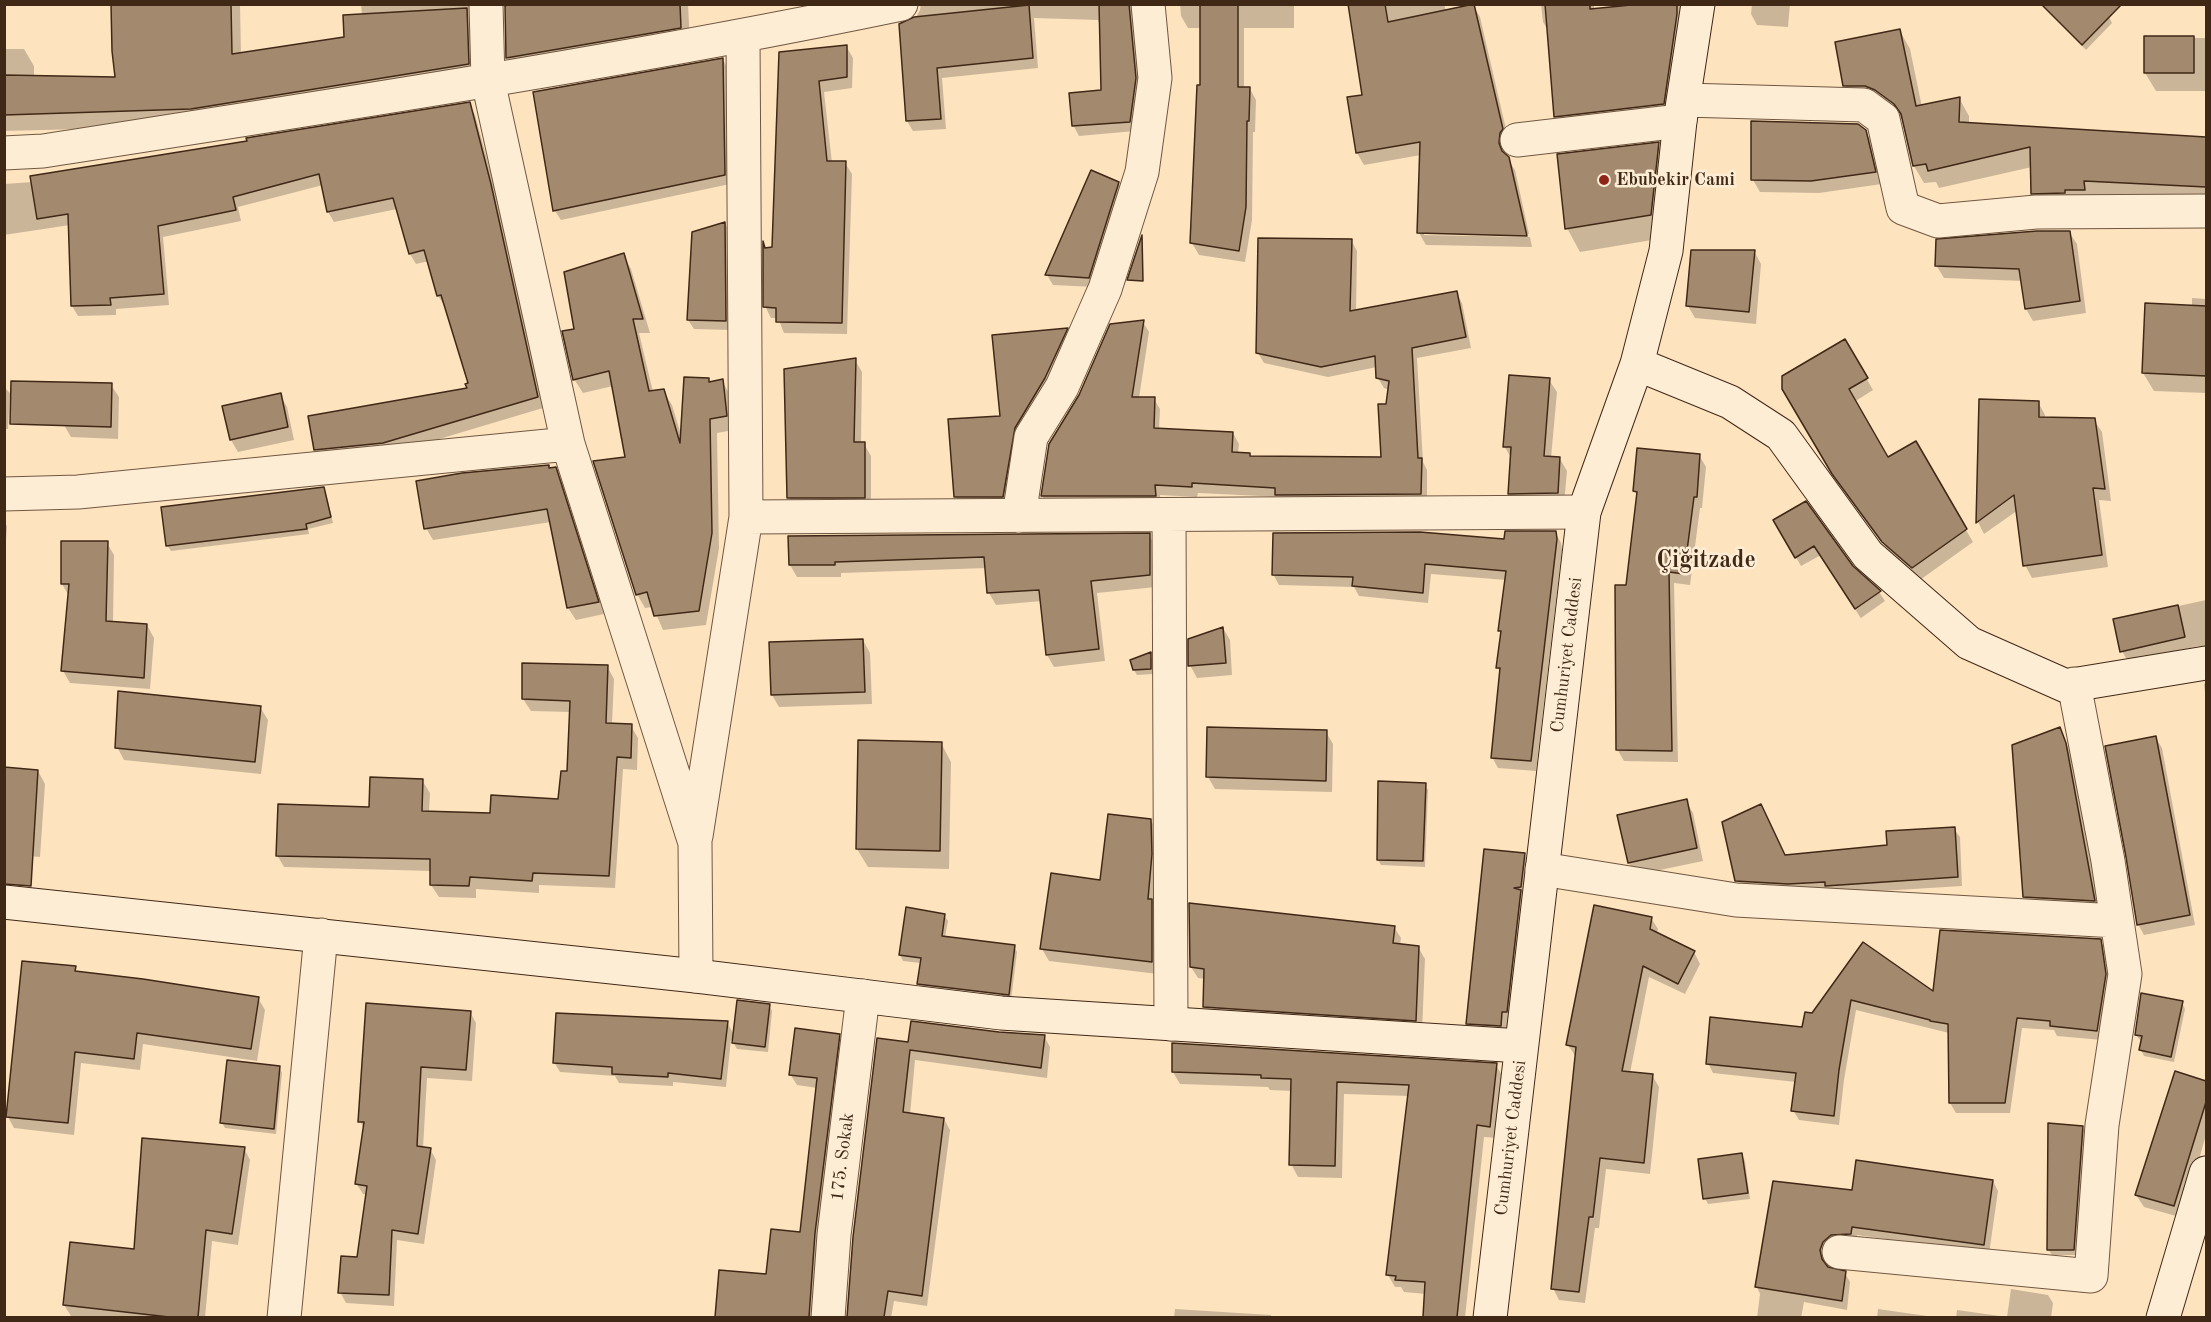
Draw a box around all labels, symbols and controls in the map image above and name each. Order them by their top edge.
place label: Ebubekir Cami [1616,169,1735,191]
marker: Ebubekir Cami [1597,173,1611,187]
district label: Çiğitzade [1656,547,1756,575]
street label: Cumhuriyet Caddesi [1547,576,1587,734]
street label: Cumhuriyet Caddesi [1491,1059,1531,1217]
street label: 175. Sokak [827,1111,859,1203]

